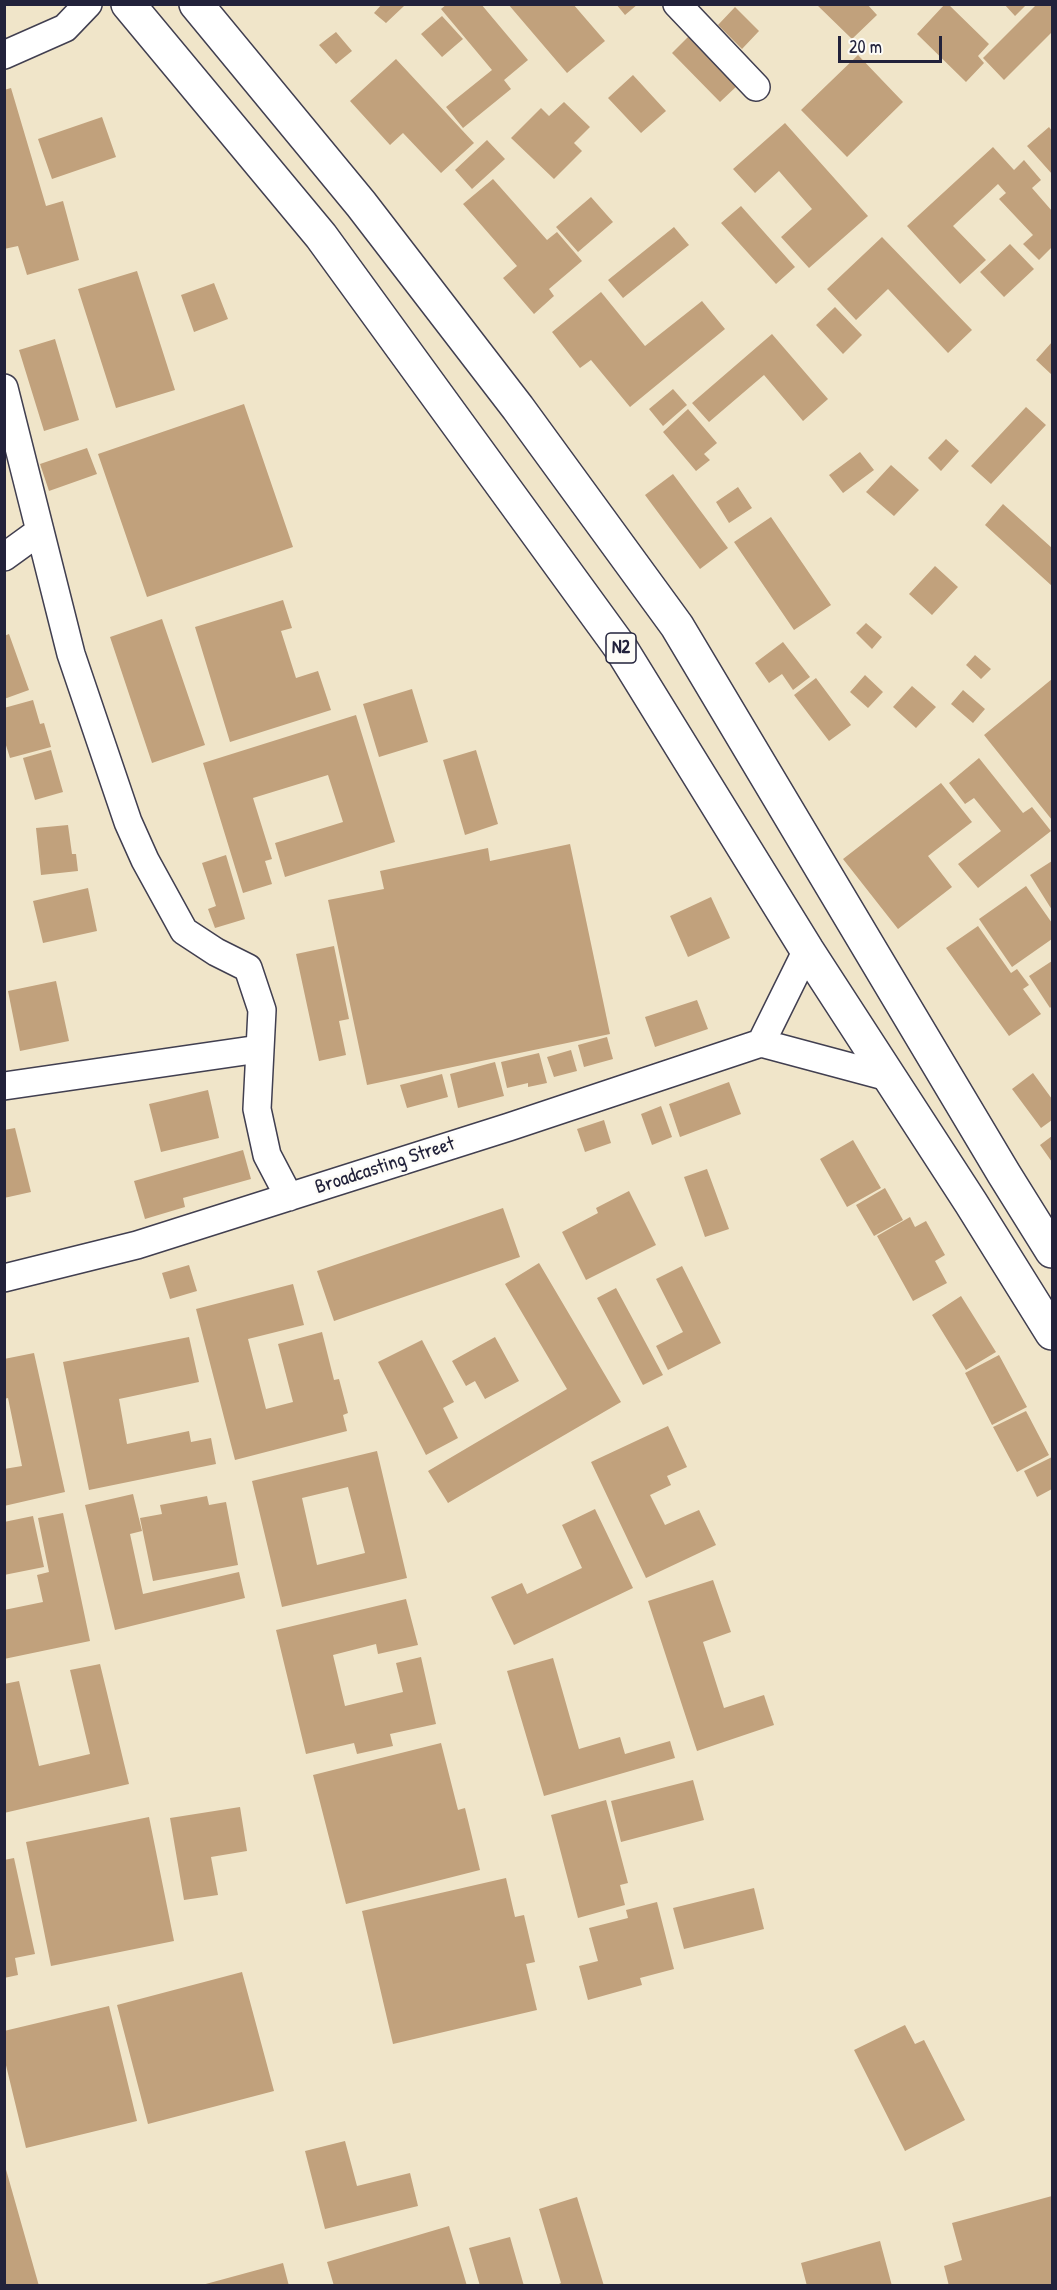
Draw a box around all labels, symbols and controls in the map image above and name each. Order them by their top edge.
scale bar [841,24,944,62]
text: 20 m [849,34,882,59]
road number: N2 [606,633,636,663]
street label: Broadcasting Street [312,1132,458,1200]

